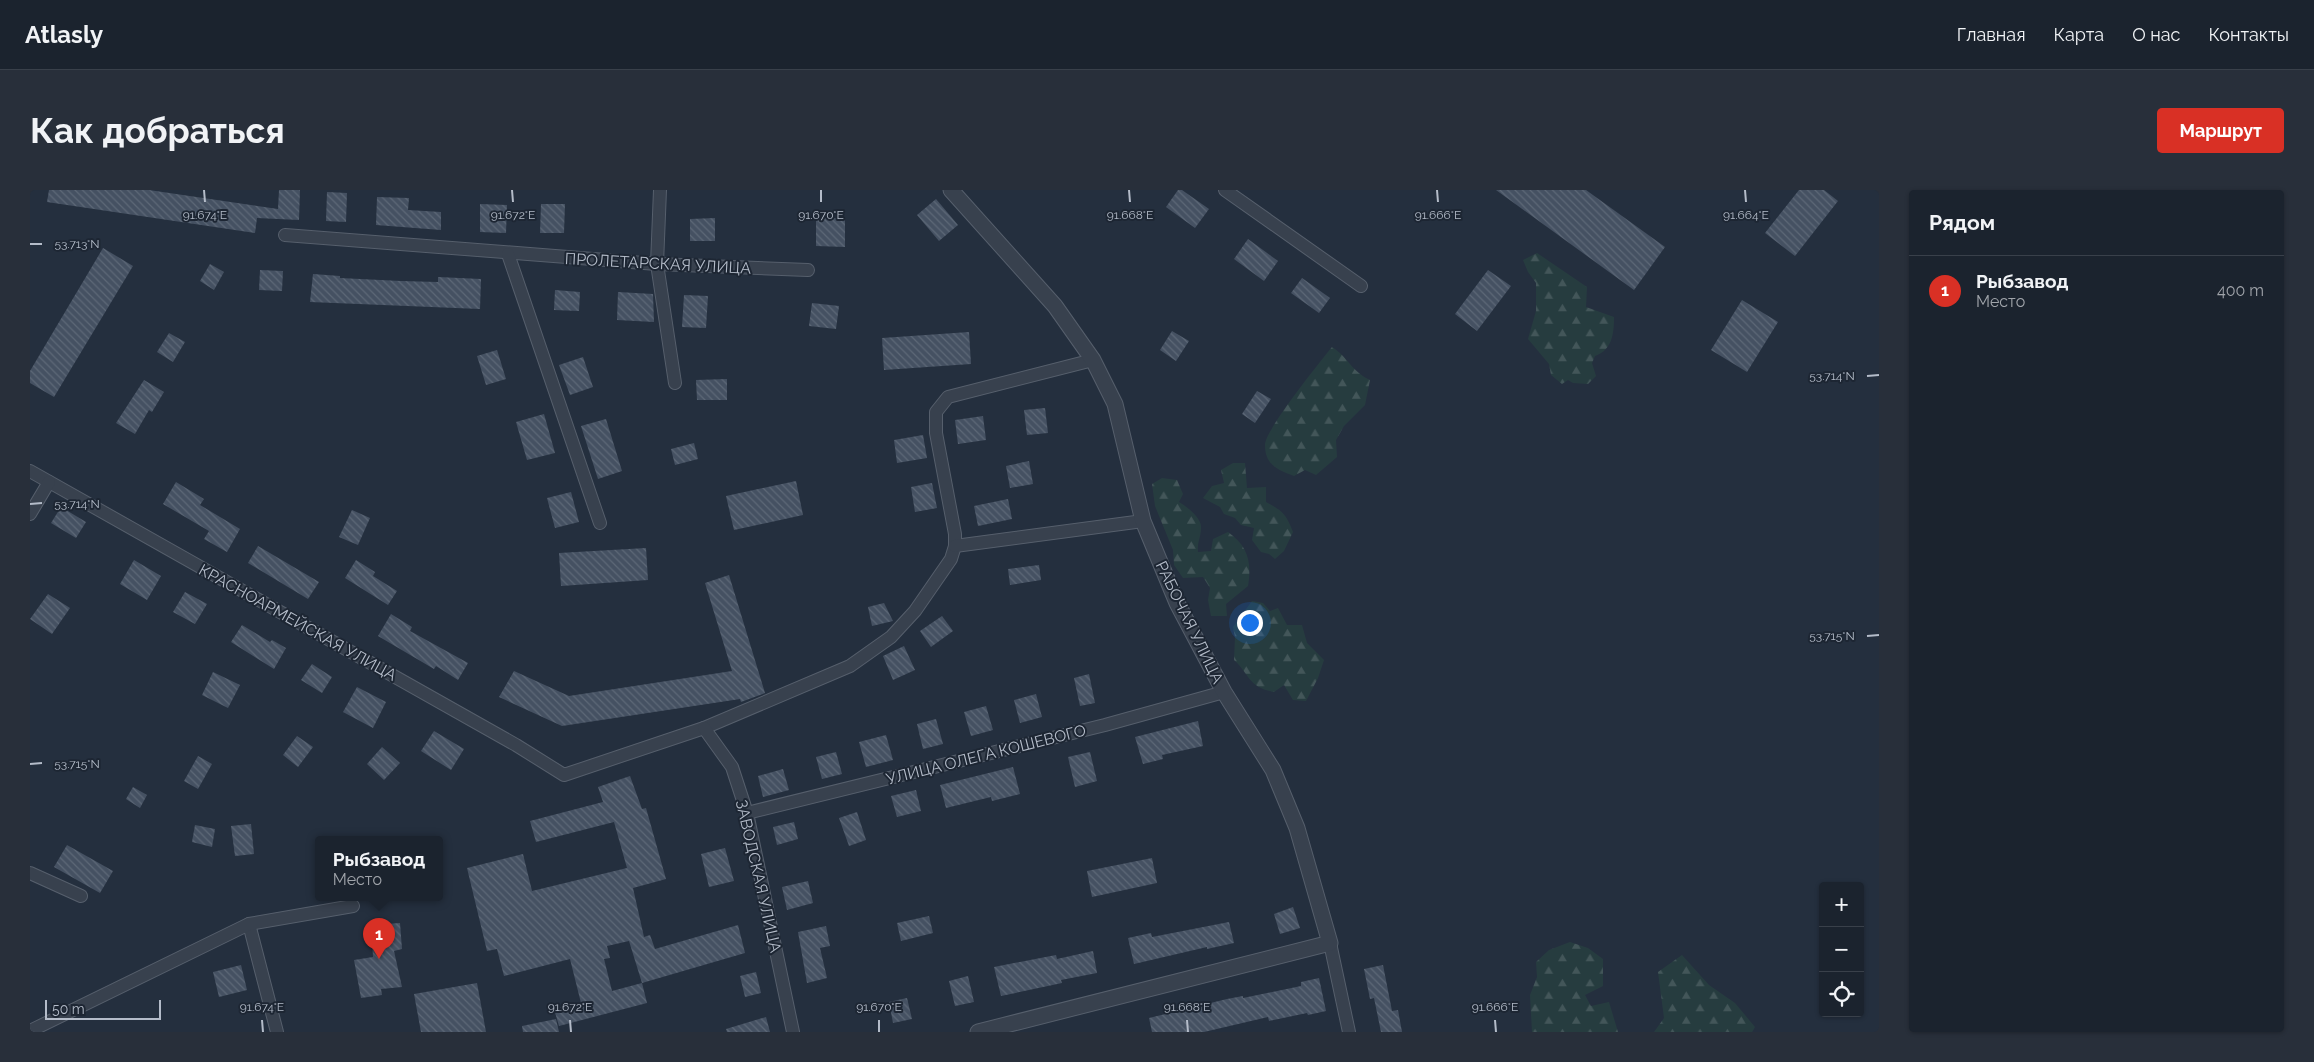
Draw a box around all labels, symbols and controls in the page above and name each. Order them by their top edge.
text: Atlasly [25,20,103,49]
text: Главная [1957,24,2025,45]
text: Карта [2053,24,2104,45]
text: О нас [2132,24,2180,45]
text: Контакты [2208,24,2289,45]
button: Маршрут [2157,108,2284,153]
text: Как добраться [30,110,285,151]
text: 91.674°E [183,208,227,222]
text: 91.672°E [491,208,535,222]
text: 91.670°E [798,208,844,222]
text: 91.668°E [1107,208,1153,222]
text: 91.666°E [1415,208,1461,222]
text: 91.664°E [1723,208,1769,222]
text: Рядом [1929,210,1995,235]
text: 53.713°N [54,237,100,251]
street label: ПРОЛЕТАРСКАЯ УЛИЦА [564,249,752,278]
text: Рыбзавод [1976,270,2069,292]
text: 1 [1941,281,1949,300]
text: 400 m [2217,281,2264,300]
text: Место [1976,292,2025,311]
text: 53.714°N [1809,369,1855,383]
text: 53.714°N [54,497,100,511]
street label: РАБОЧАЯ УЛИЦА [1152,558,1228,687]
street label: КРАСНОАРМЕЙСКАЯ УЛИЦА [196,560,400,685]
your location [1237,610,1263,636]
text: 53.715°N [1809,629,1855,643]
street label: УЛИЦА ОЛЕГА КОШЕВОГО [884,720,1088,789]
text: 53.715°N [54,757,100,771]
street label: ЗАВОДСКАЯ УЛИЦА [732,798,785,955]
popup [315,836,443,901]
text: Рыбзавод [333,848,425,870]
text: Место [333,870,382,889]
map controls [1819,882,1864,1017]
button: + [1819,882,1864,927]
pin: 1 [363,918,395,959]
button: − [1819,927,1864,972]
button: locate [1819,972,1864,1017]
scale bar [45,997,161,1020]
text: 91.674°E [240,1000,284,1014]
text: 91.672°E [548,1000,592,1014]
text: 91.670°E [856,1000,902,1014]
text: 91.668°E [1164,1000,1210,1014]
text: 91.666°E [1472,1000,1518,1014]
text: 50 m [52,1001,85,1017]

